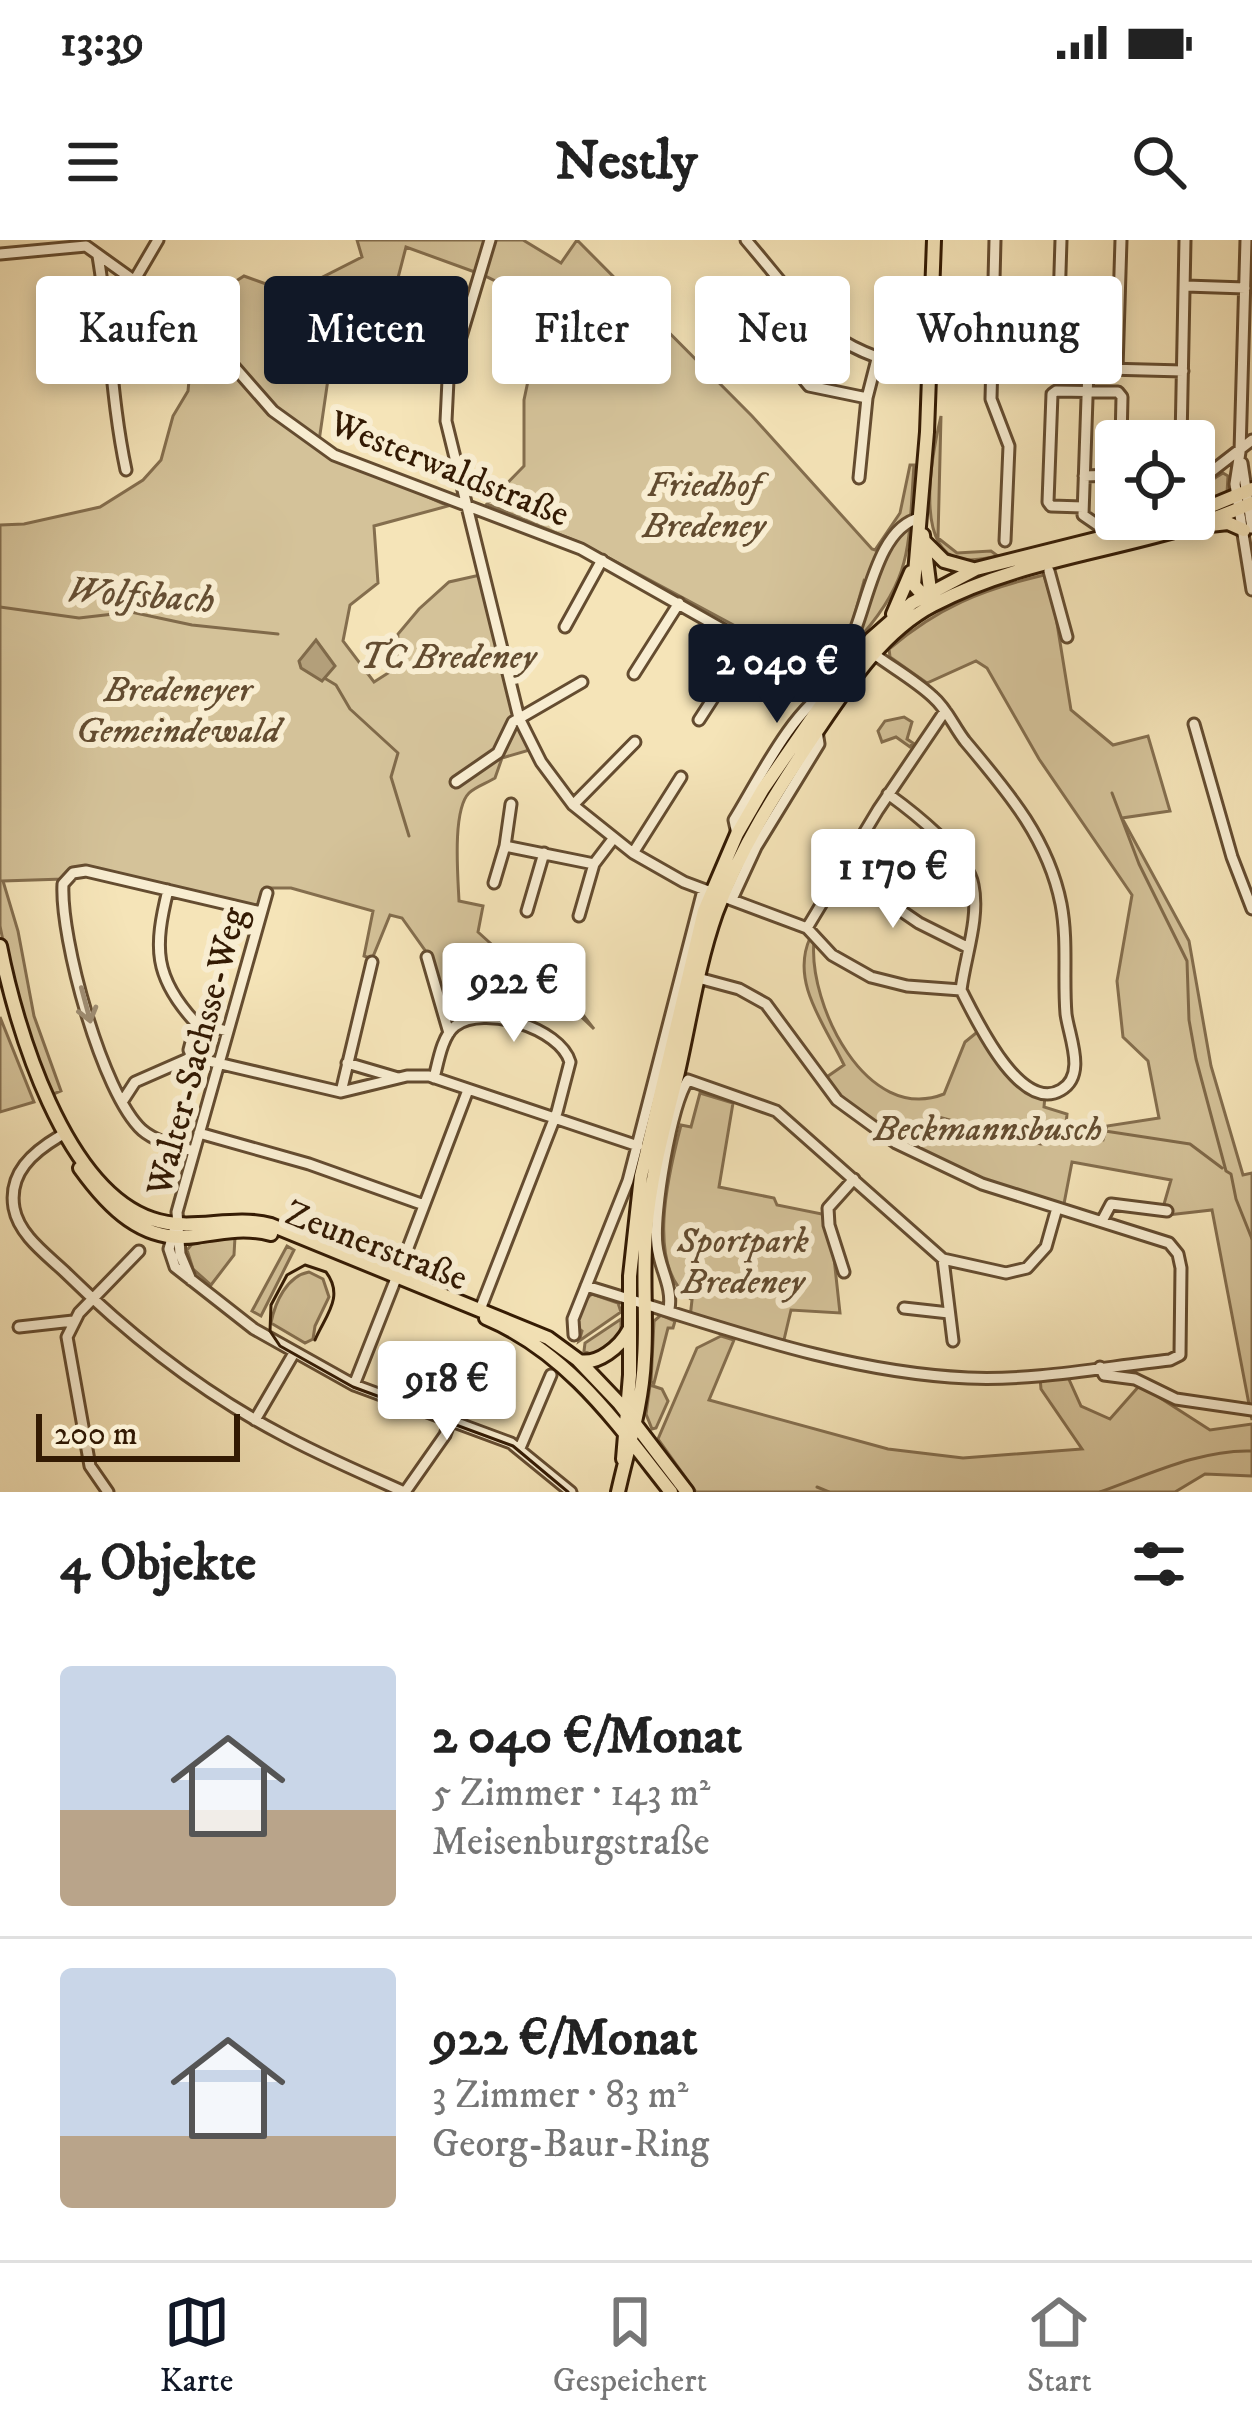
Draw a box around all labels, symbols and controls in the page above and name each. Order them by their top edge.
text: 13:39 [60,14,144,70]
icon: menu [60,129,126,195]
text: Nestly [555,129,697,196]
icon: search [1126,129,1192,195]
chip: Kaufen [36,276,240,384]
chip: Mieten [264,276,468,384]
chip: Filter [492,276,671,384]
chip: Neu [695,276,850,384]
chip: Wohnung [874,276,1122,384]
street label: Westerwaldstraße [322,400,575,538]
map controls [1095,420,1215,540]
button: locate [1095,420,1215,540]
park label: Friedhof Bredeney [641,463,770,549]
water label: Wolfsbach [65,566,216,625]
pin: 2 040 € [666,624,888,726]
park label: TC Bredeney [360,635,538,680]
text: 2 040 € [715,638,839,687]
park label: Bredeneyer Gemeindewald [76,668,285,754]
pin: 1 170 € [782,829,1004,931]
text: 1 170 € [838,843,948,892]
street label: Walter-Sachsse-Weg [137,902,258,1202]
pin: 922 € [430,943,598,1045]
text: 922 € [470,957,559,1006]
one-way arrow [76,985,98,1023]
park label: Beckmannsbusch [872,1107,1102,1152]
street label: Zeunerstraße [279,1191,473,1302]
park label: Sportpark Bredeney [676,1219,809,1305]
pin: 918 € [363,1341,531,1443]
text: 918 € [405,1355,489,1404]
scale bar [36,1408,240,1461]
text: 200 m [54,1414,138,1455]
icon: filters [1126,1531,1192,1597]
text: 4 Objekte [60,1532,256,1596]
text: 2 040 €/Monat [432,1705,742,1769]
icon: home [156,1714,300,1858]
text: 5 Zimmer · 143 m² [432,1769,711,1818]
text: Meisenburgstraße [432,1818,710,1867]
text: 922 €/Monat [432,2007,698,2071]
icon: home [156,2016,300,2160]
text: 3 Zimmer · 83 m² [432,2071,688,2120]
text: Georg-Baur-Ring [432,2120,709,2169]
tab: Karte [160,2289,233,2402]
tab: Gespeichert [553,2289,707,2402]
tab: Start [1026,2289,1092,2402]

